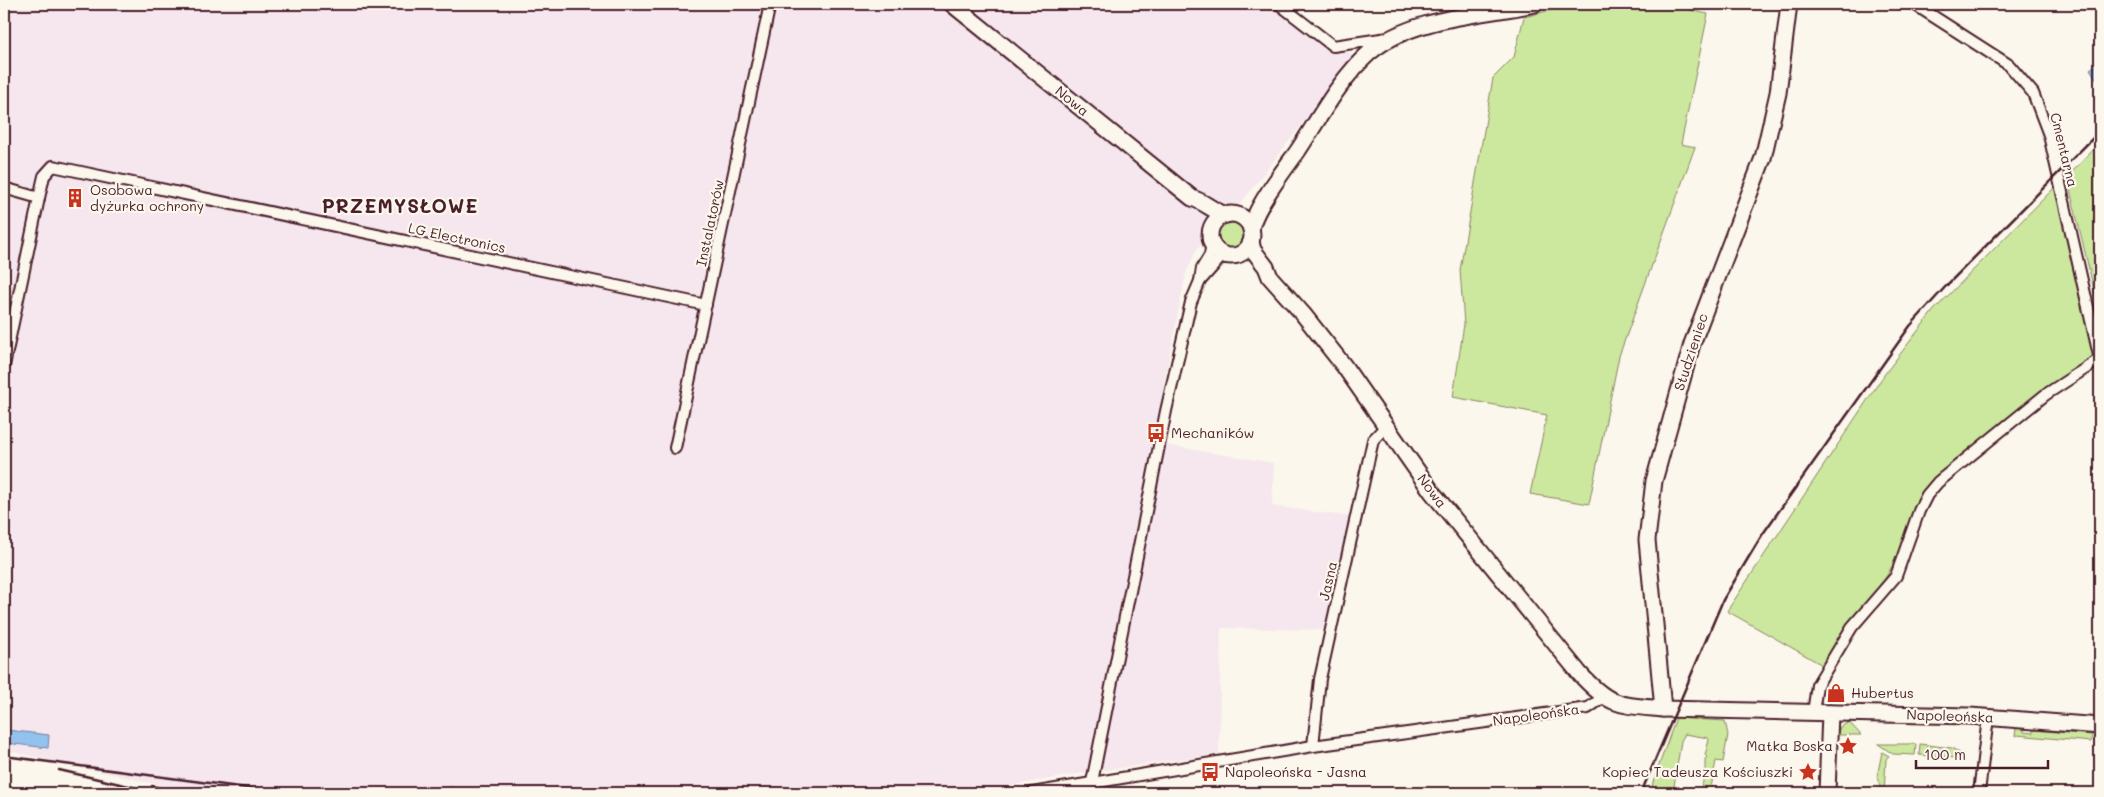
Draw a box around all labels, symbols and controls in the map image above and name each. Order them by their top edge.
street label: Nowa [1051,81,1093,120]
street label: Cmentarna [2046,111,2083,189]
street label: Instalatorów [691,178,728,268]
place label: Osobowa dyżurka ochrony [90,180,204,215]
building icon: Osobowa dyżurka ochrony [64,187,86,209]
district label: PRZEMYSŁOWE [322,193,478,218]
street label: LG Electronics [407,218,508,257]
street label: Studzieniec [1669,311,1712,393]
bus stop icon: Mechaników [1145,422,1167,444]
place label: Mechaników [1171,423,1254,442]
street label: Nowa [1413,470,1451,512]
street label: Jasna [1314,559,1341,602]
shop icon: Hubertus [1825,682,1847,704]
place label: Hubertus [1851,683,1914,702]
street label: Napoleońska [1491,699,1580,730]
street label: Napoleońska [1906,704,1994,727]
place icon: Matka Boska [1837,735,1859,757]
place label: Matka Boska [1746,736,1833,755]
scale bar [1916,737,2049,769]
text: 100 m [1924,744,1966,764]
bus stop icon: Napoleońska - Jasna [1199,761,1221,783]
place icon: Kopiec Tadeusza Kościuszki [1797,761,1819,783]
place label: Napoleońska - Jasna [1225,762,1367,781]
place label: Kopiec Tadeusza Kościuszki [1602,762,1793,781]

